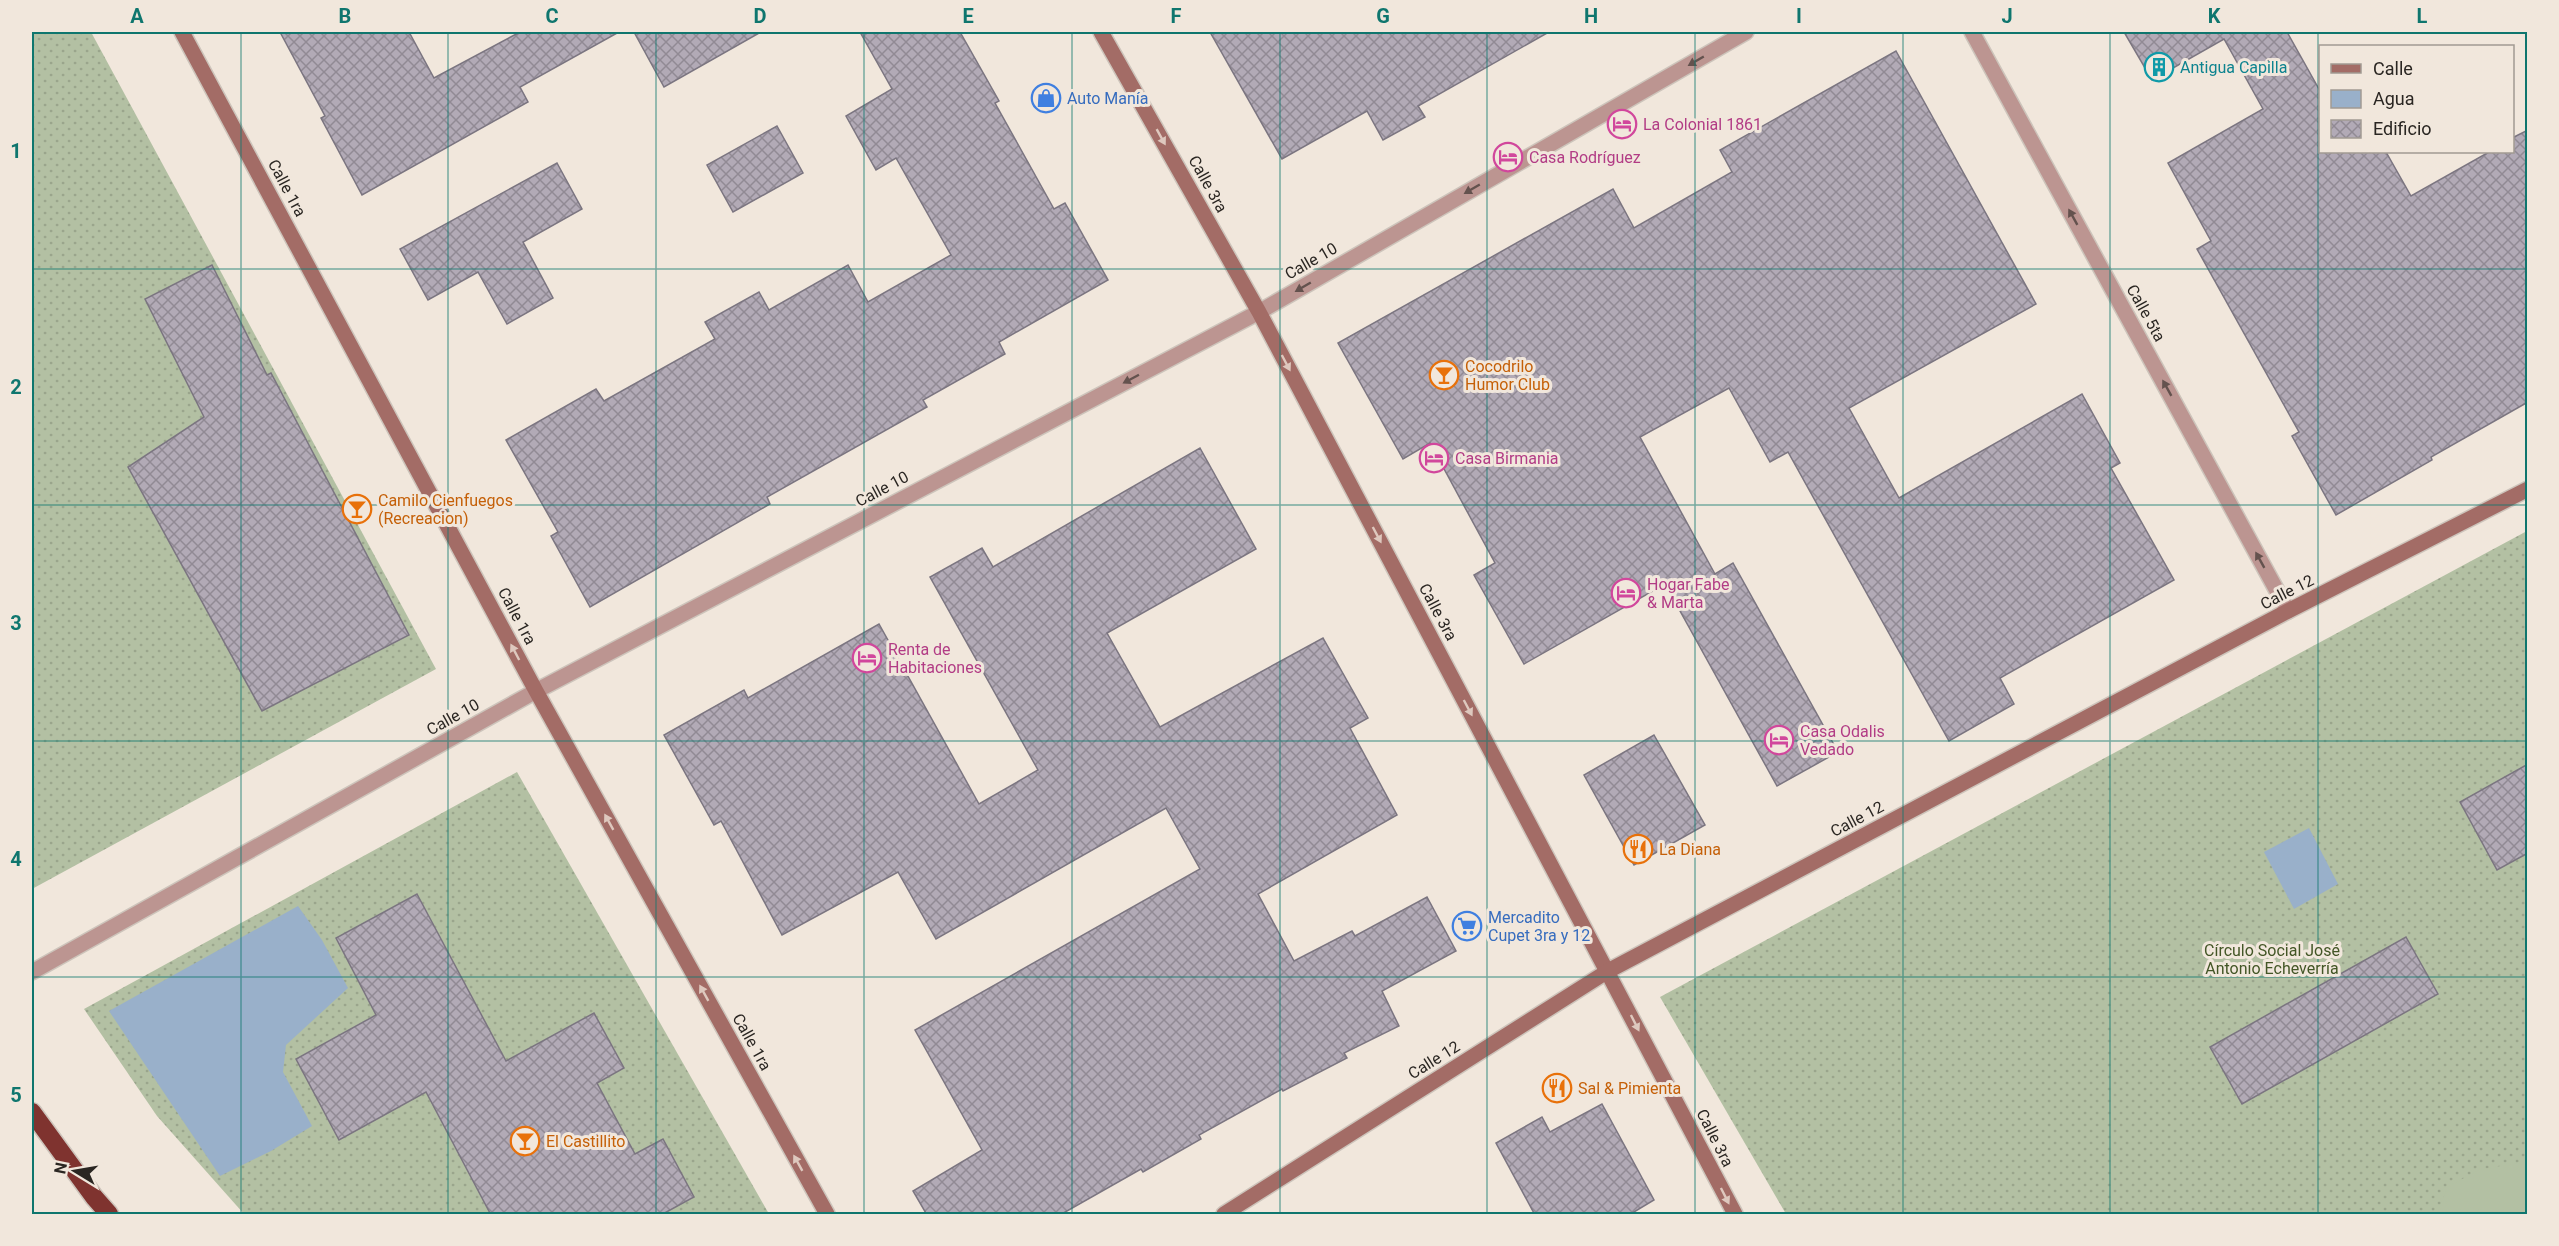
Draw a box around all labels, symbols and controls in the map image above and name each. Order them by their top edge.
text: A [130,4,144,28]
text: B [339,4,351,28]
text: C [545,4,559,28]
text: D [754,4,767,28]
text: E [962,4,974,28]
text: F [1171,4,1182,28]
text: G [1376,4,1390,28]
text: H [1584,4,1598,28]
text: I [1796,4,1802,28]
text: J [2001,4,2013,28]
text: K [2208,4,2221,28]
text: L [2417,4,2428,28]
legend [2319,45,2514,153]
building icon: Antigua Capilla [2143,51,2175,83]
one-way arrow [1688,55,1704,66]
place label: Antigua Capilla [2180,58,2287,77]
text: Calle [2373,58,2413,79]
shop icon: Auto Manía [1030,82,1062,114]
text: Agua [2373,88,2415,109]
place label: Auto Manía [1067,89,1149,108]
hotel icon: La Colonial 1861 [1606,108,1638,140]
place label: La Colonial 1861 [1643,115,1762,134]
text: Edificio [2373,118,2432,139]
one-way arrow [1156,129,1166,146]
text: 1 [10,139,22,163]
hotel icon: Casa Rodríguez [1492,141,1524,173]
place label: Casa Rodríguez [1529,148,1641,167]
street label: Calle 3ra [1185,152,1231,216]
street label: Calle 1ra [264,156,310,220]
one-way arrow [1464,184,1480,195]
one-way arrow [2068,209,2078,226]
street label: Calle 10 [1281,238,1341,284]
one-way arrow [1295,281,1311,292]
street label: Calle 5ta [2123,281,2169,345]
one-way arrow [1281,355,1291,372]
place label: Cocodrilo Humor Club [1465,357,1550,394]
bar icon: Cocodrilo Humor Club [1428,359,1460,391]
one-way arrow [1123,374,1140,384]
text: 2 [10,375,22,399]
one-way arrow [2162,380,2172,397]
hotel icon: Casa Birmania [1418,442,1450,474]
place label: Casa Birmania [1455,449,1559,468]
street label: Calle 10 [852,467,912,511]
place label: Camilo Cienfuegos (Recreacion) [378,491,513,528]
bar icon: Camilo Cienfuegos (Recreacion) [341,493,373,525]
one-way arrow [1372,527,1382,544]
one-way arrow [2255,551,2265,568]
street label: Calle 12 [2257,571,2317,613]
place label: Hogar Fabe & Marta [1647,575,1729,612]
hotel icon: Hogar Fabe & Marta [1610,577,1642,609]
street label: Calle 3ra [1415,580,1461,644]
street label: Calle 1ra [494,584,540,648]
text: 3 [10,611,22,635]
place label: Renta de Habitaciones [888,640,982,677]
hotel icon: Renta de Habitaciones [851,642,883,674]
one-way arrow [510,643,520,660]
street label: Calle 10 [423,695,483,739]
one-way arrow [1464,699,1473,716]
place label: Casa Odalis Vedado [1800,722,1885,759]
hotel icon: Casa Odalis Vedado [1763,724,1795,756]
street label: Calle 12 [1827,797,1887,841]
one-way arrow [604,814,614,831]
restaurant icon: La Diana [1622,833,1654,865]
place label: La Diana [1659,840,1721,859]
text: 4 [10,847,22,871]
place label: Mercadito Cupet 3ra y 12 [1488,908,1590,945]
supermarket icon: Mercadito Cupet 3ra y 12 [1451,910,1483,942]
park label: Círculo Social José Antonio Echeverría [2204,941,2340,978]
one-way arrow [699,984,709,1001]
street label: Calle 1ra [729,1010,775,1074]
one-way arrow [1630,1014,1640,1031]
street label: Calle 12 [1405,1037,1463,1083]
restaurant icon: Sal & Pimienta [1541,1072,1573,1104]
place label: Sal & Pimienta [1578,1079,1681,1098]
text: 5 [10,1083,22,1107]
street label: Calle 3ra [1692,1106,1738,1170]
bar icon: El Castillito [509,1125,541,1157]
place label: El Castillito [546,1132,625,1151]
north arrow [45,1141,105,1201]
one-way arrow [794,1155,804,1172]
text: N [50,1161,71,1176]
one-way arrow [1720,1187,1730,1204]

